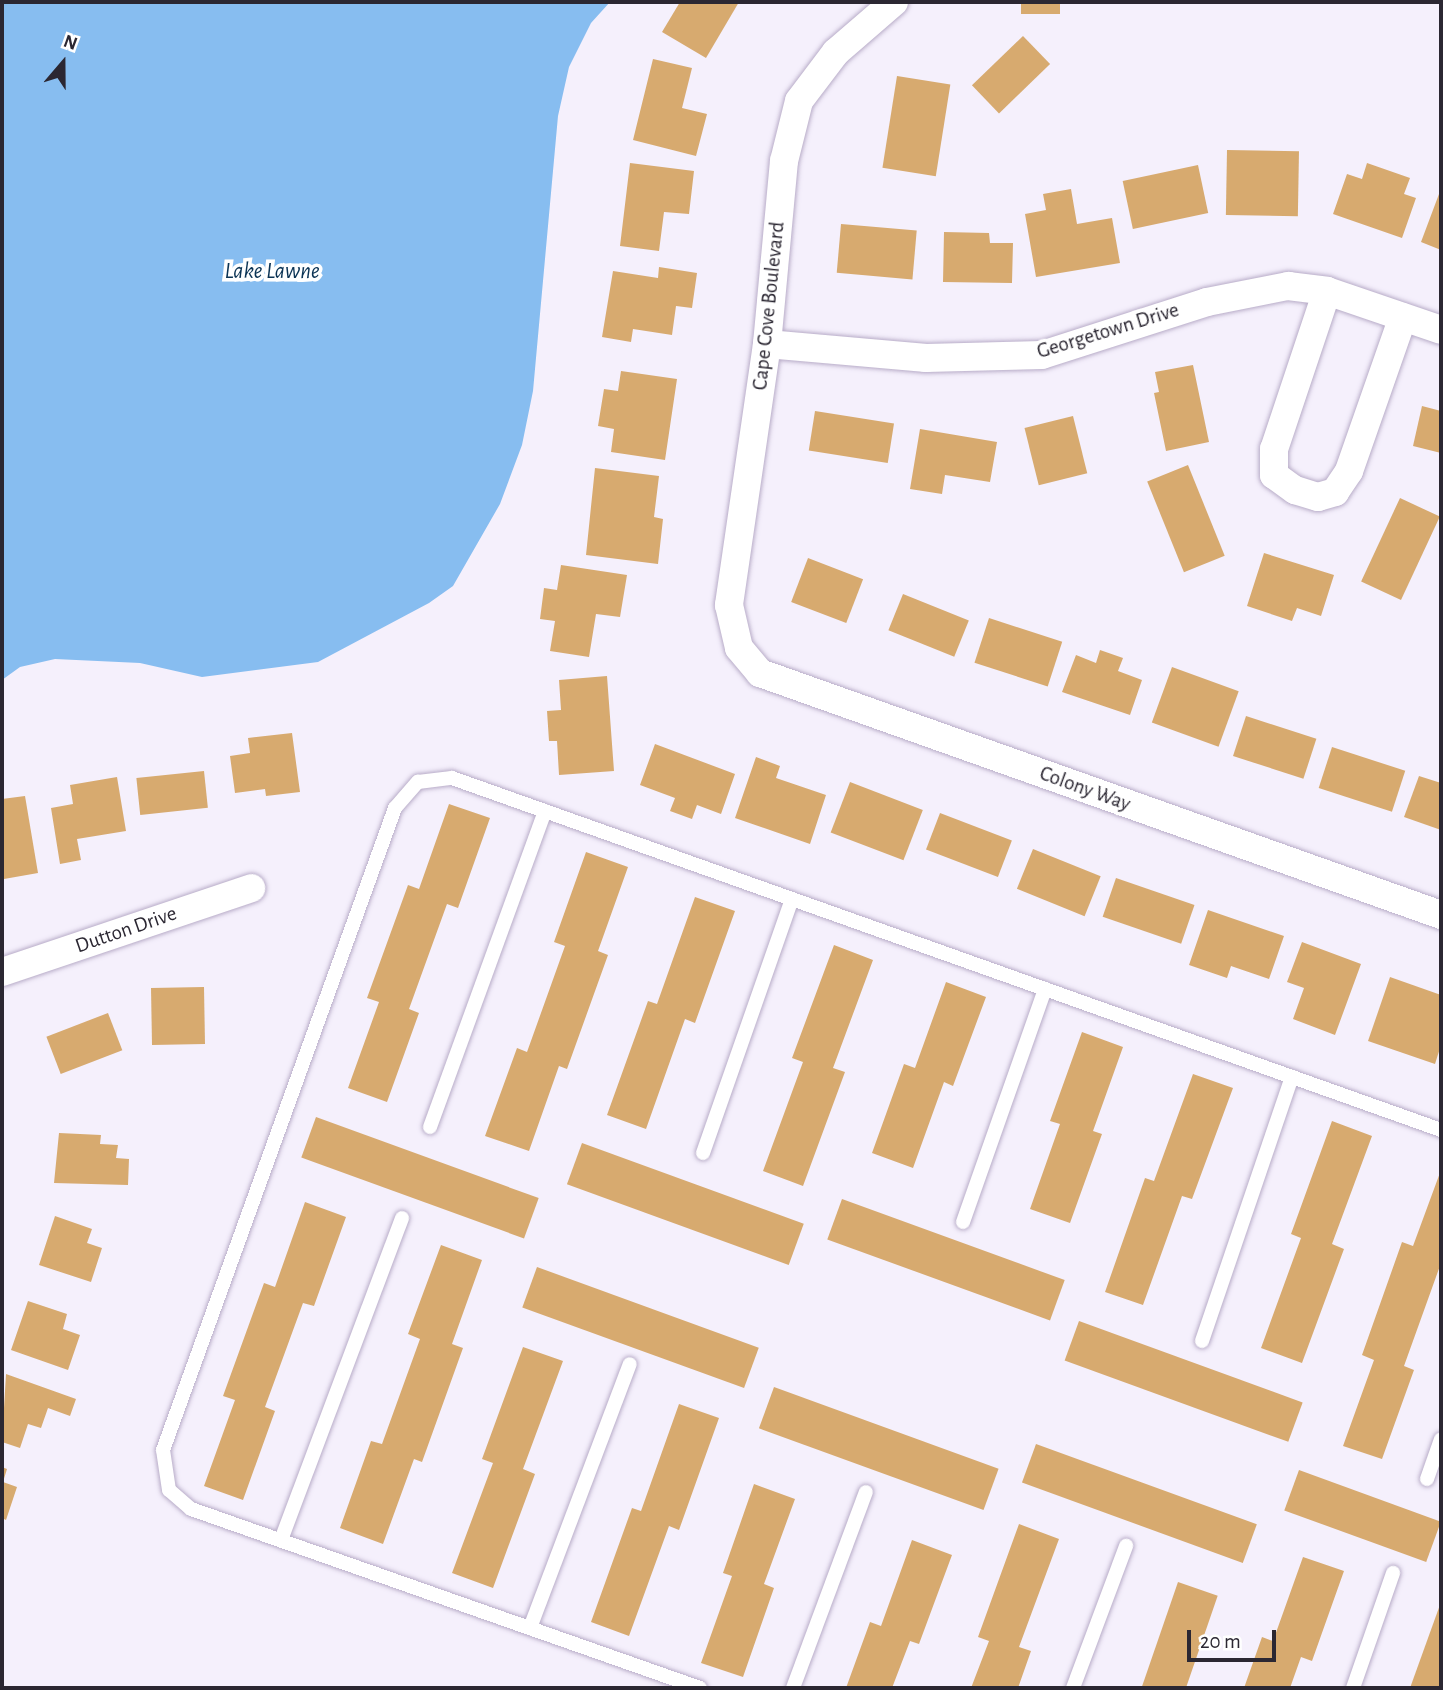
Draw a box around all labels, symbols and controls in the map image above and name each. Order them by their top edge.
north arrow [28,28,98,98]
text: N [61,32,80,54]
street label: Cape Cove Boulevard [748,220,790,392]
water label: Lake Lawne [224,258,320,286]
street label: Georgetown Drive [1034,297,1182,365]
street label: Colony Way [1036,761,1134,817]
street label: Dutton Drive [72,901,180,959]
scale bar [1191,1616,1280,1660]
text: 20 m [1200,1631,1241,1652]

